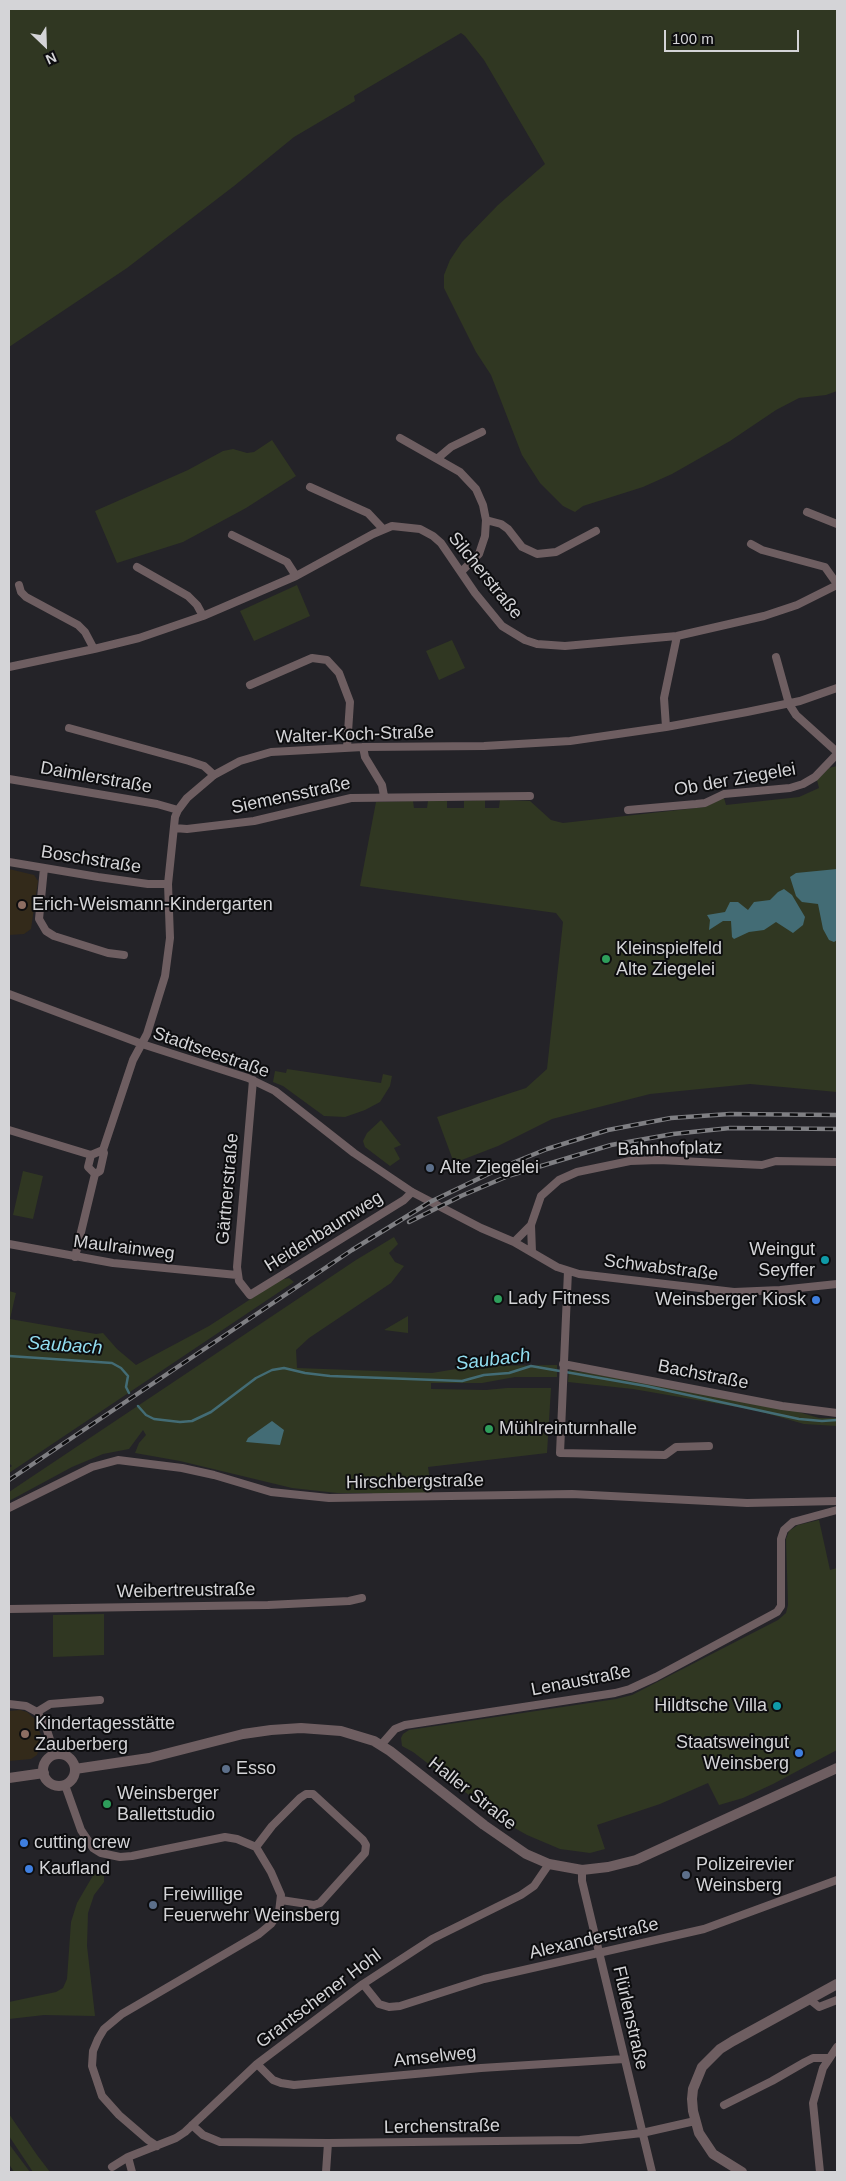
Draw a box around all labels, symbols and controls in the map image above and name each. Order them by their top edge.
north arrow [20,20,70,70]
scale bar [666,20,801,52]
text: 100 m [672,30,714,47]
text: N [43,49,59,68]
street label: Silcherstraße [443,528,527,624]
street label: Walter-Koch-Straße [275,721,435,749]
street label: Daimlerstraße [38,758,154,798]
street label: Ob der Ziegelei [673,759,797,801]
street label: Siemensstraße [230,773,352,819]
street label: Boschstraße [39,841,143,879]
place label: Erich-Weismann-Kindergarten [32,894,273,916]
marker: Erich-Weismann-Kindergarten [16,899,28,911]
place label: Kleinspielfeld Alte Ziegelei [616,938,722,981]
marker: Kleinspielfeld Alte Ziegelei [600,953,612,965]
street label: Stadtseestraße [150,1023,272,1083]
street label: Gärtnerstraße [212,1132,244,1246]
street label: Bahnhofplatz [617,1137,723,1161]
place label: Alte Ziegelei [440,1157,539,1179]
marker: Alte Ziegelei [424,1162,436,1174]
street label: Heidenbaumweg [261,1187,387,1277]
street label: Maulrainweg [72,1231,176,1265]
place label: Weingut Seyffer [749,1239,815,1282]
street label: Schwabstraße [603,1250,719,1286]
marker: Weingut Seyffer [819,1254,831,1266]
place label: Lady Fitness [508,1288,610,1310]
place label: Weinsberger Kiosk [655,1289,806,1311]
marker: Lady Fitness [492,1293,504,1305]
marker: Weinsberger Kiosk [810,1294,822,1306]
water label: Saubach [27,1332,103,1360]
water label: Saubach [454,1344,532,1376]
street label: Bachstraße [656,1356,750,1394]
place label: Mühlreinturnhalle [499,1418,637,1440]
marker: Mühlreinturnhalle [483,1423,495,1435]
street label: Hirschbergstraße [346,1470,484,1494]
street label: Weibertreustraße [116,1579,256,1603]
street label: Lenaustraße [529,1661,633,1701]
place label: Hildtsche Villa [654,1695,767,1717]
marker: Hildtsche Villa [771,1700,783,1712]
place label: Kindertagesstätte Zauberberg [35,1713,175,1756]
marker: Kindertagesstätte Zauberberg [19,1728,31,1740]
place label: Staatsweingut Weinsberg [676,1732,789,1775]
marker: Staatsweingut Weinsberg [793,1747,805,1759]
street label: Haller Straße [424,1753,520,1835]
place label: Esso [236,1758,276,1780]
marker: Esso [220,1763,232,1775]
place label: Weinsberger Ballettstudio [117,1783,219,1826]
marker: Weinsberger Ballettstudio [101,1798,113,1810]
place label: cutting crew [34,1832,130,1854]
marker: cutting crew [18,1837,30,1849]
place label: Polizeirevier Weinsberg [696,1854,794,1896]
place label: Kaufland [39,1858,110,1880]
marker: Kaufland [23,1863,35,1875]
marker: Polizeirevier Weinsberg [680,1869,692,1881]
place label: Freiwillige Feuerwehr Weinsberg [163,1884,340,1926]
marker: Freiwillige Feuerwehr Weinsberg [147,1899,159,1911]
street label: Alexanderstraße [527,1914,661,1964]
street label: Grantschener Hohl [252,1945,386,2053]
street label: Flürlenstraße [608,1964,652,2072]
street label: Amselweg [393,2042,477,2072]
street label: Lerchenstraße [384,2115,500,2139]

